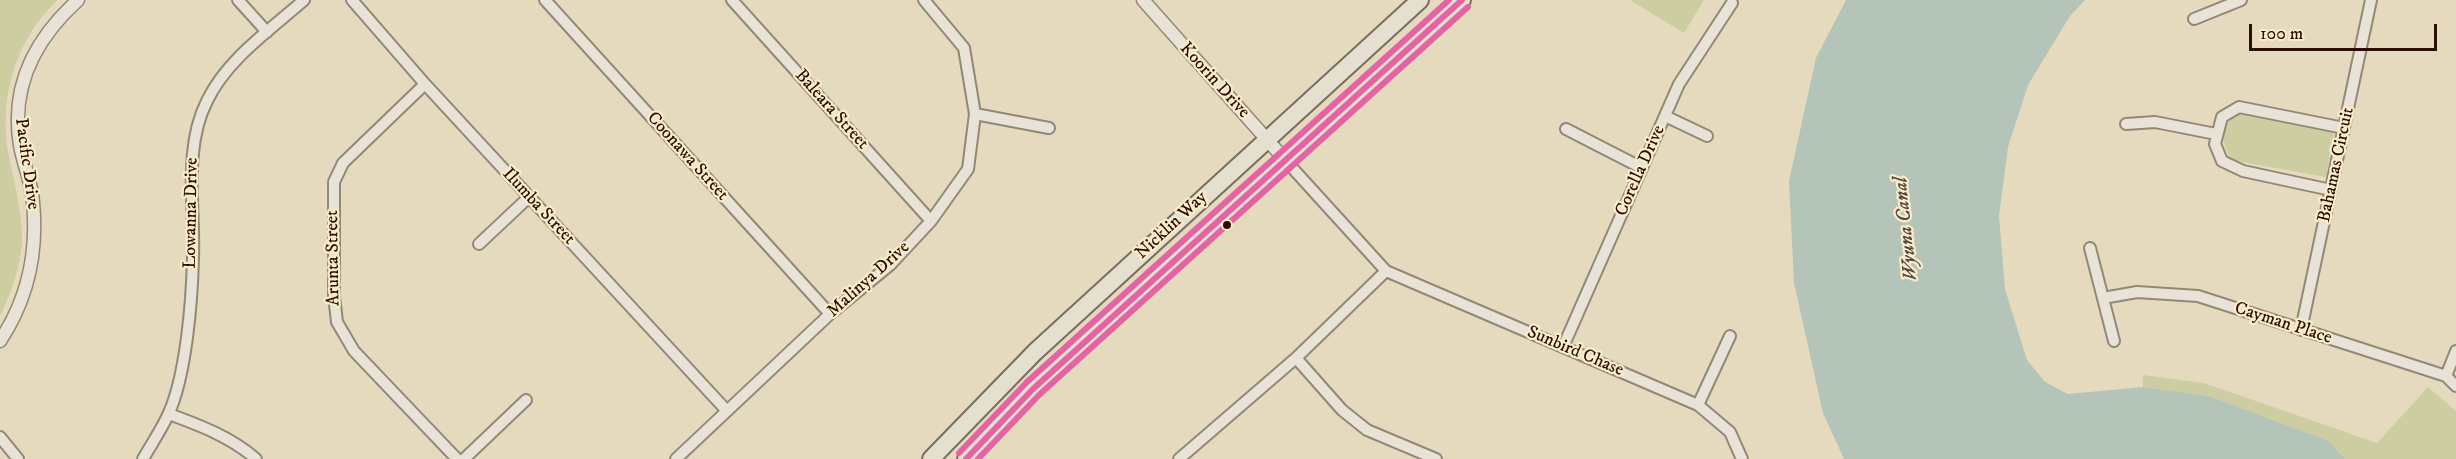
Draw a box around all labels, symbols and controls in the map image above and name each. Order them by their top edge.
scale bar [2252,12,2440,50]
text: 100 m [2260,23,2303,45]
street label: Koorin Drive [1174,39,1254,123]
street label: Baleara Street [789,66,873,154]
street label: Bahamas Circuit [2314,105,2360,225]
street label: Coonawa Street [641,108,733,206]
street label: Pacific Drive [9,117,43,211]
street label: Corella Drive [1611,122,1671,220]
street label: Lowanna Drive [180,157,204,269]
street label: Ilumba Street [497,164,579,250]
water label: Wyuna Canal [1890,176,1924,282]
street label: Nicklin Way [1132,187,1212,265]
street label: Arunta Street [322,210,346,306]
unlabelled marker [1221,219,1233,231]
street label: Malinya Drive [823,237,915,323]
street label: Cayman Place [2232,298,2334,350]
street label: Sunbird Chase [1524,322,1626,382]

